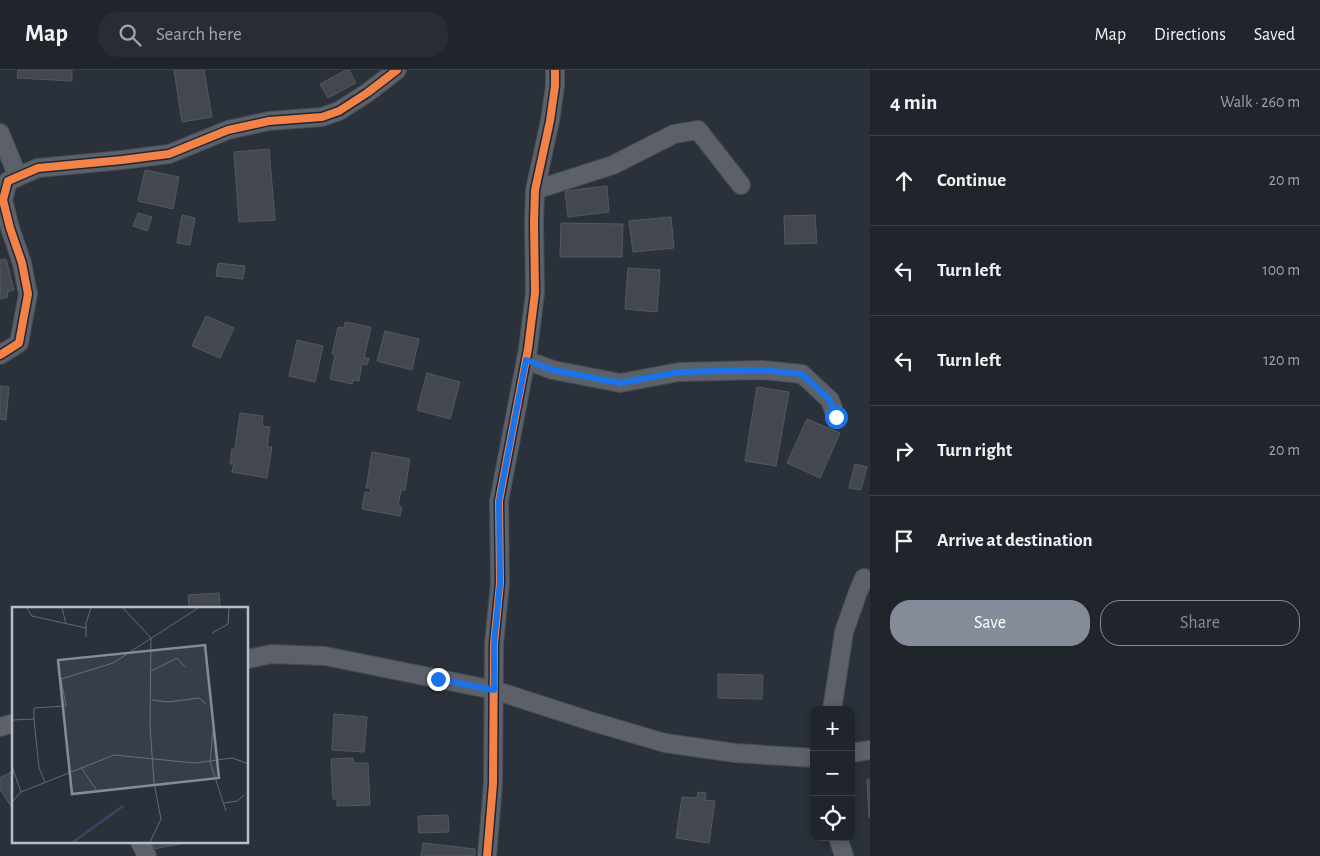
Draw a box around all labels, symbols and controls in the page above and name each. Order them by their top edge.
search box [98,12,448,57]
icon: search [116,21,144,49]
text: Map [25,22,68,46]
text: Search here [156,25,242,44]
text: Map [1095,26,1126,44]
text: Directions [1154,26,1226,44]
text: Saved [1254,26,1295,44]
text: 4 min [890,92,937,113]
text: Walk · 260 m [1220,94,1300,110]
icon: ahead [890,167,918,195]
text: Continue [937,171,1006,190]
text: 20 m [1269,172,1300,188]
icon: left [890,257,918,285]
text: Turn left [937,261,1001,280]
text: 100 m [1262,262,1300,278]
icon: left [890,347,918,375]
text: Turn left [937,351,1001,370]
text: 120 m [1263,352,1300,368]
route start [825,406,848,429]
icon: right [890,437,918,465]
text: Turn right [937,441,1012,460]
text: 20 m [1269,442,1300,458]
icon: arrive [890,527,918,555]
text: Arrive at destination [937,531,1093,550]
button: Save [890,600,1090,646]
button: Share [1100,600,1300,646]
inset map [12,607,249,844]
route end [427,668,450,691]
map controls [810,706,855,841]
button: + [810,706,855,751]
button: − [810,751,855,796]
button: locate [810,796,855,841]

